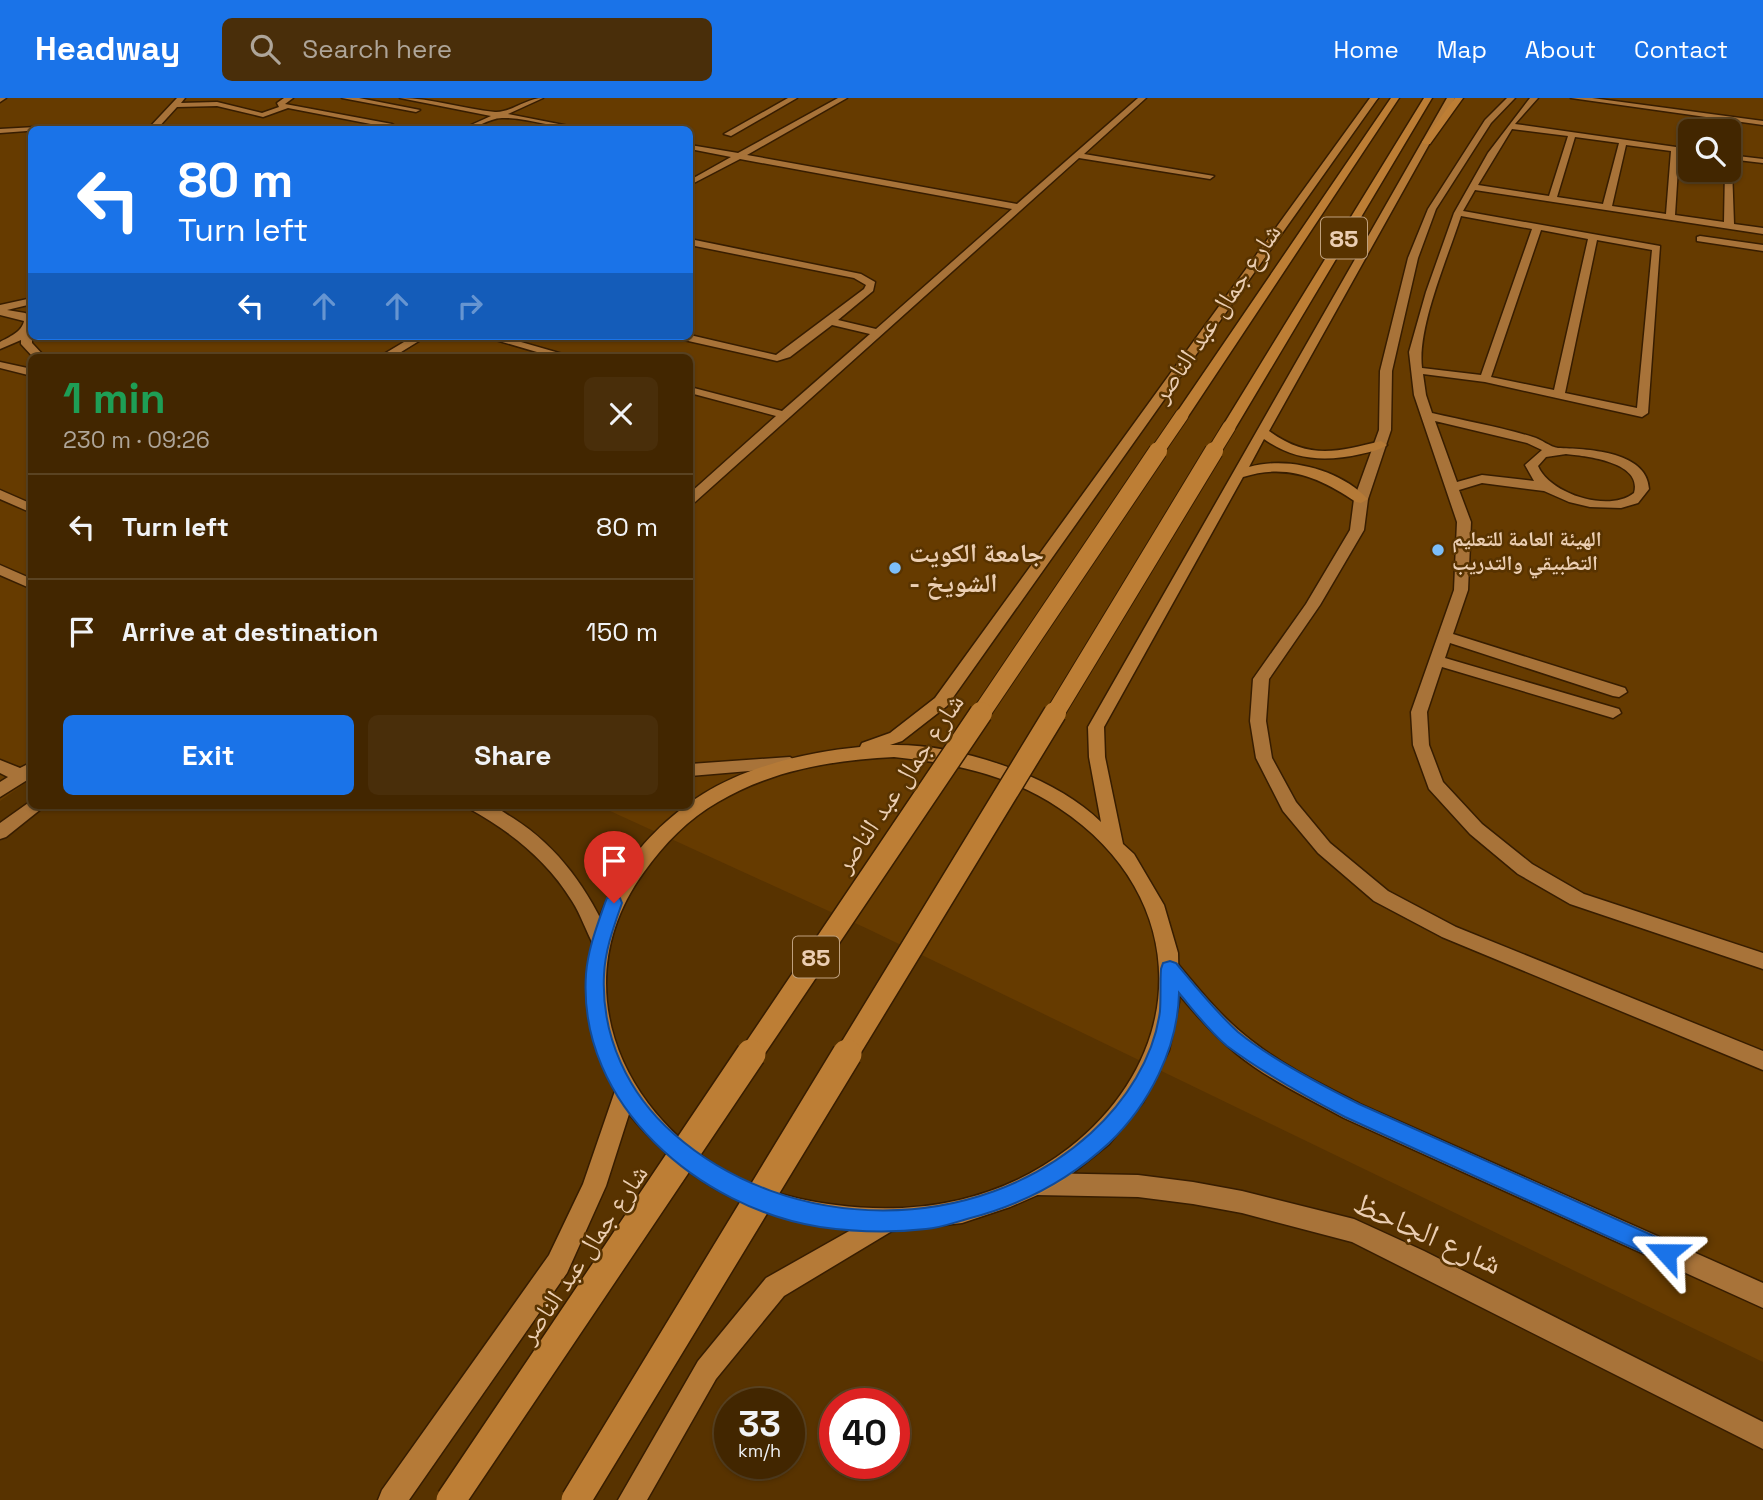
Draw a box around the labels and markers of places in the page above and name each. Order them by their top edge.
place label: الهيئة العامة للتعليم التطبيقي والتدريب [1452,525,1602,579]
place label: جامعة الكويت - الشويخ [909,536,1044,600]
marker: الهيئة العامة للتعليم التطبيقي والتدريب [1430,542,1446,558]
marker: جامعة الكويت - الشويخ [887,560,903,576]
pin [584,831,644,903]

